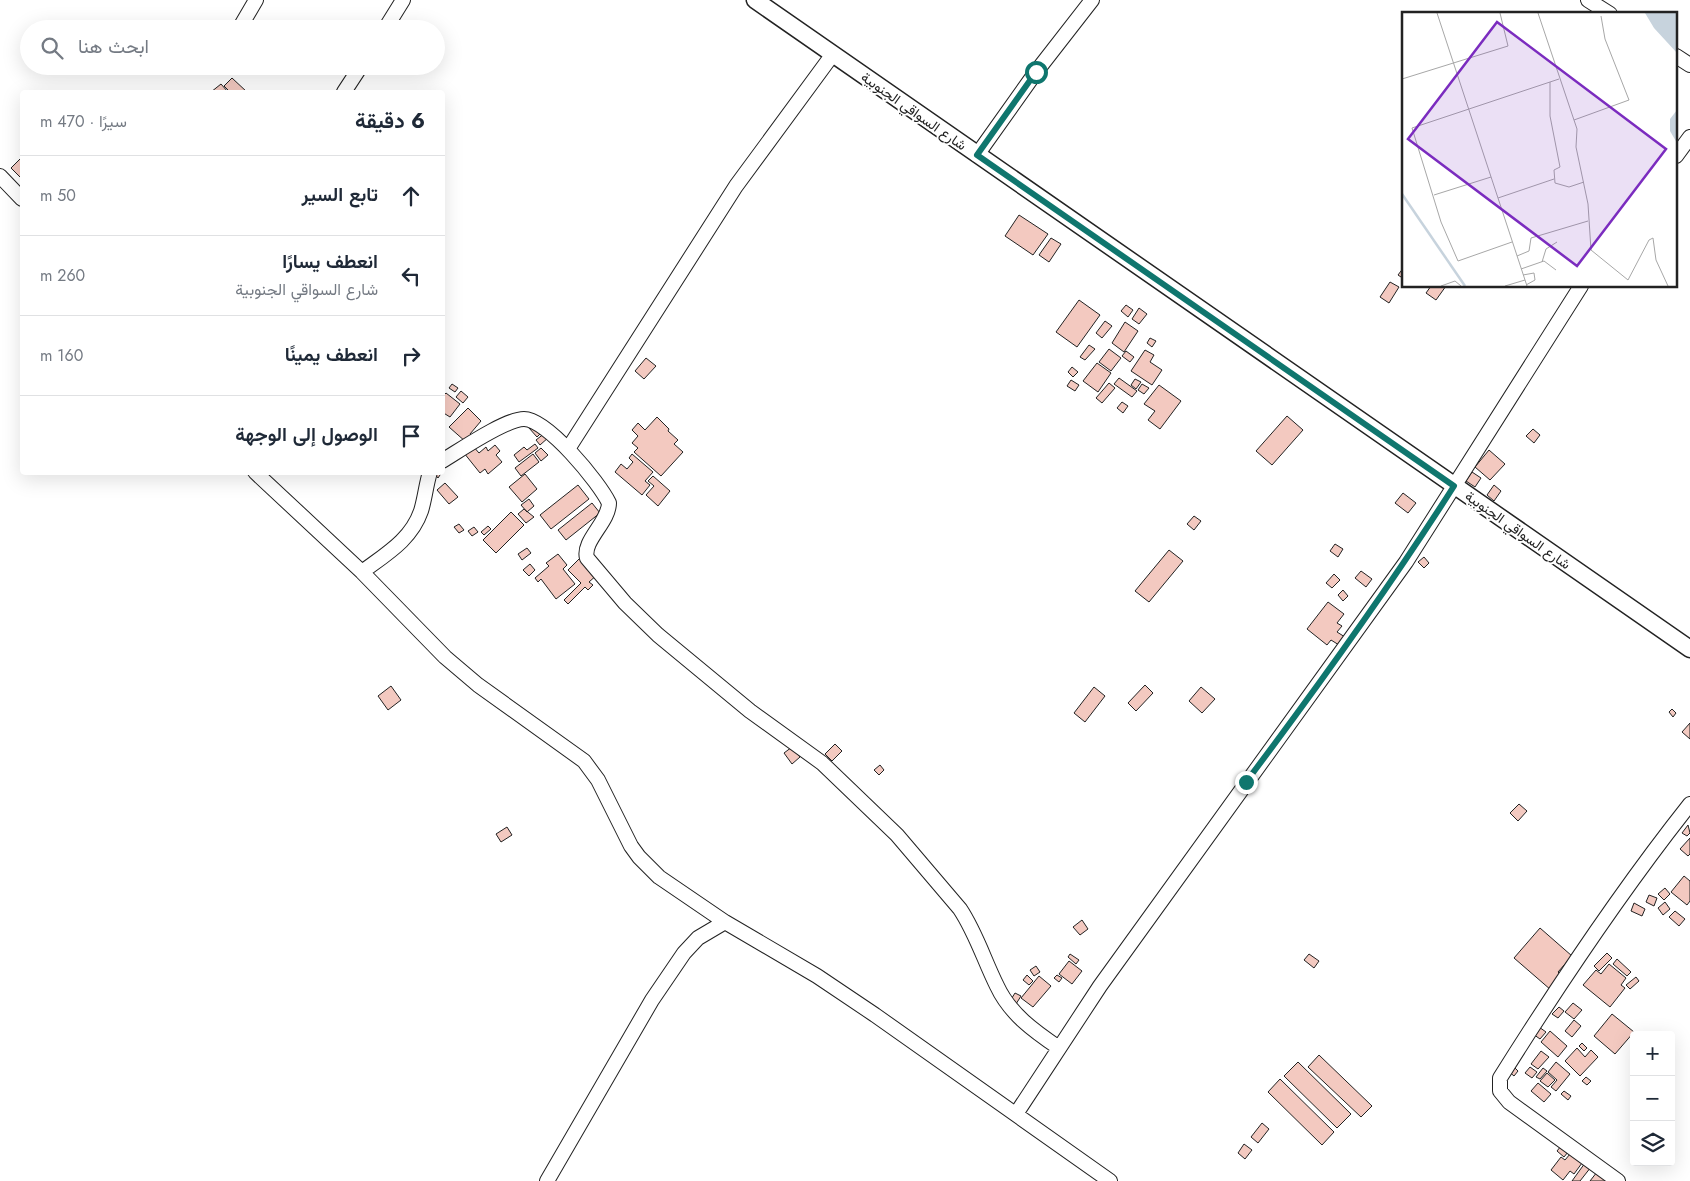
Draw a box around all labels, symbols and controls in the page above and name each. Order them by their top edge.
inset map [1402,12,1678,288]
search box [20,20,445,75]
text: ابحث هنا [78,33,149,60]
icon: search [38,34,66,62]
route start [1025,61,1048,84]
street label: شارع السواقي الجنوبية [856,67,971,157]
text: 6 دقيقة [355,106,425,136]
text: سيرًا · 470 m [40,110,127,133]
text: تابع السير [301,181,378,208]
icon: ahead [397,182,425,210]
text: 50 m [40,184,76,207]
text: انعطف يسارًا [282,248,378,275]
icon: left [397,262,425,290]
text: 260 m [40,264,85,287]
text: شارع السواقي الجنوبية [235,278,378,301]
text: انعطف يمينًا [285,341,378,368]
icon: right [397,342,425,370]
text: 160 m [40,344,83,367]
text: الوصول إلى الوجهة [235,421,378,448]
icon: arrive [397,422,425,450]
street label: شارع السواقي الجنوبية [1460,486,1575,576]
route end [1235,771,1258,794]
map controls [1630,1031,1675,1166]
button: + [1630,1031,1675,1076]
button: − [1630,1076,1675,1121]
button: layers [1630,1121,1675,1166]

